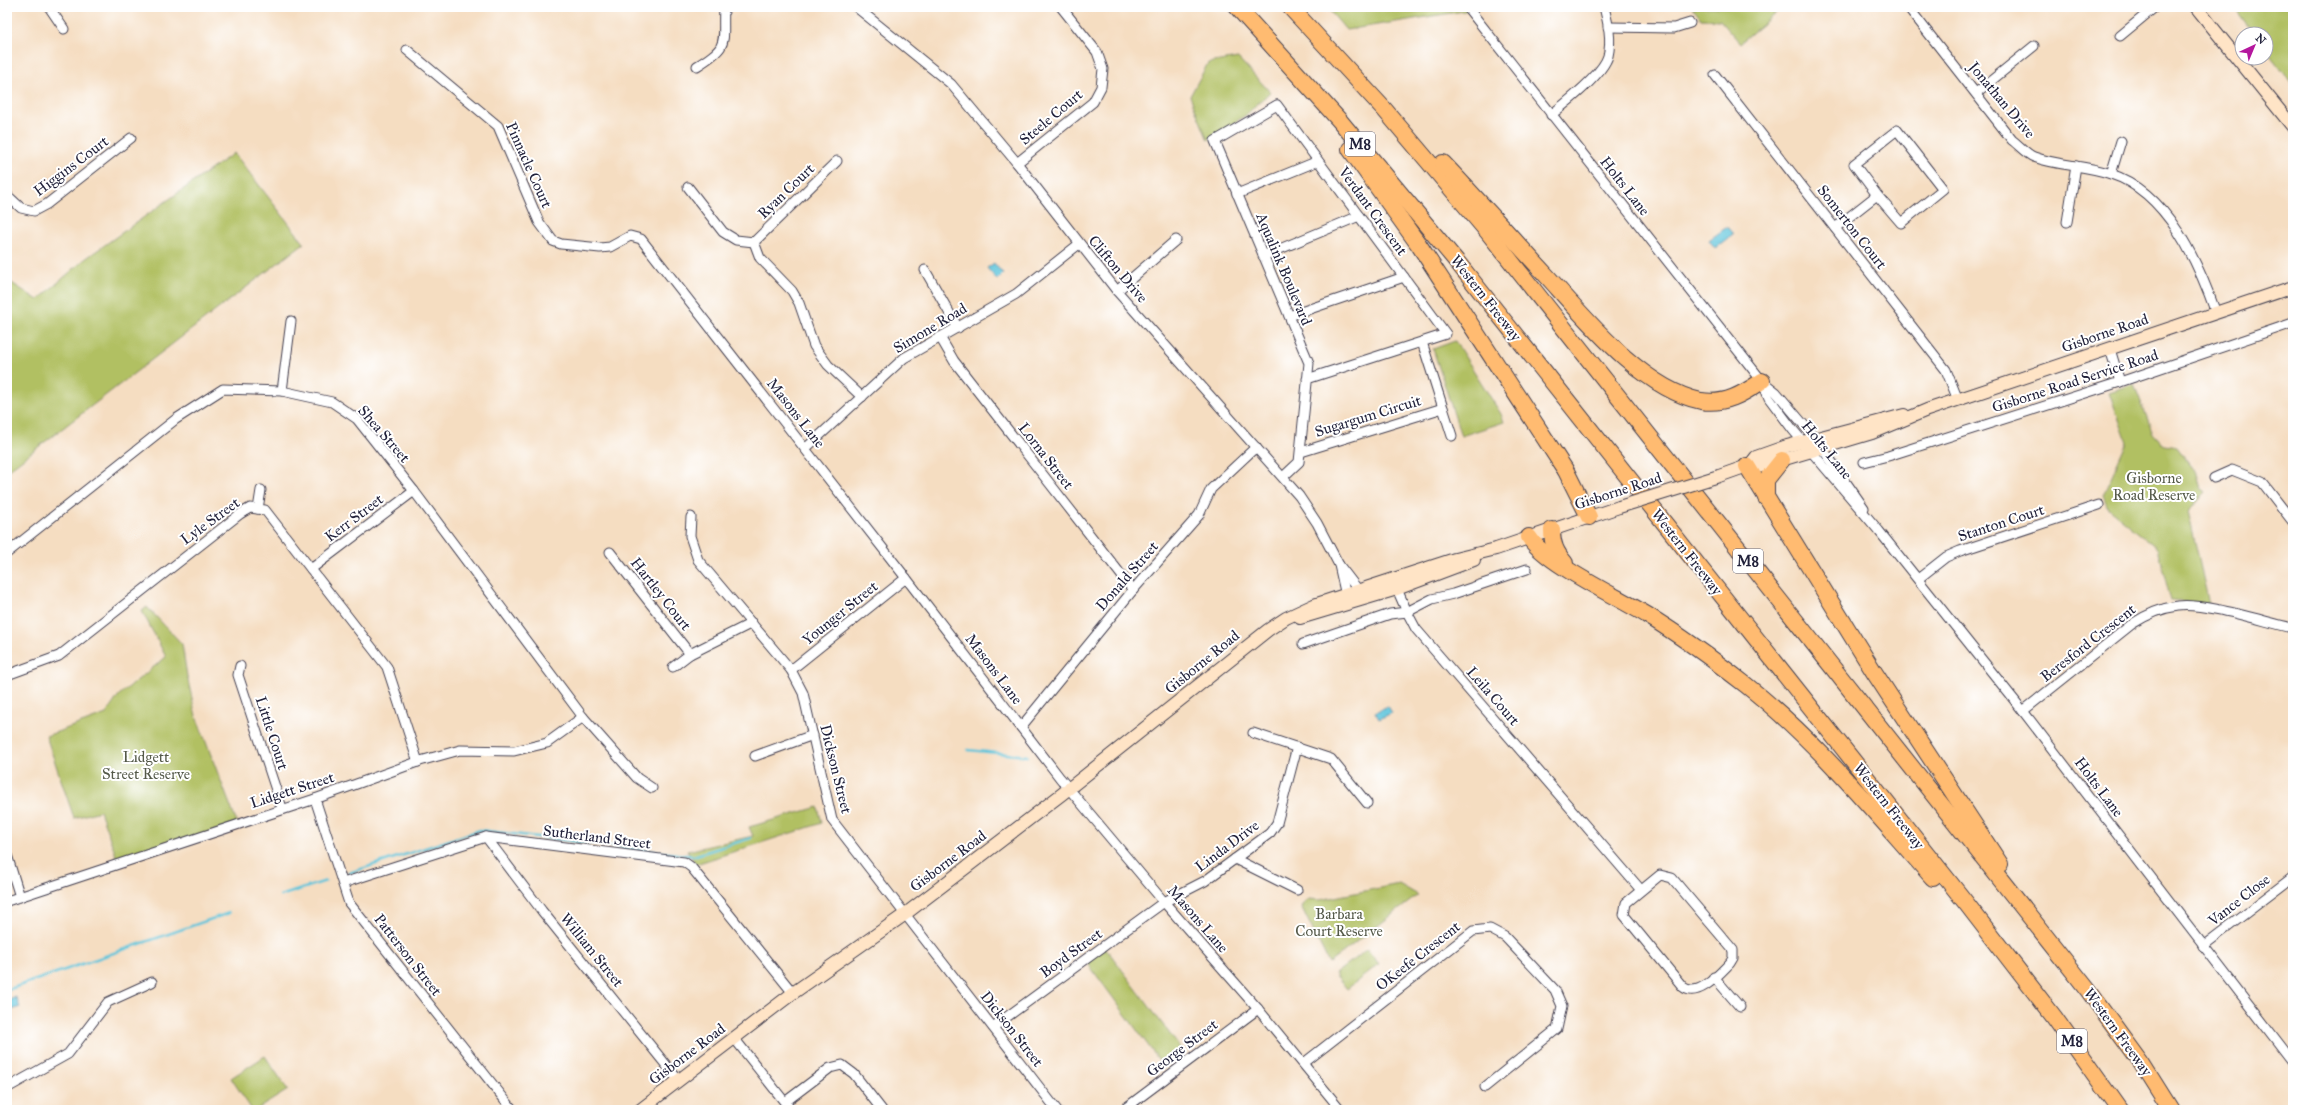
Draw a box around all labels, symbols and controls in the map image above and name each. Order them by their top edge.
north arrow [2234,26,2274,66]
text: N [2253,31,2269,48]
street label: Jonathan Drive [1963,57,2039,142]
street label: Steele Court [1016,85,1087,149]
street label: Pinnacle Court [502,119,556,211]
street label: Higgins Court [30,132,112,200]
road number: M8 [1345,132,1375,156]
street label: Holts Lane [1596,153,1654,219]
street label: Ryan Court [754,159,819,222]
street label: Verdant Crescent [1334,162,1412,259]
street label: Somerton Court [1814,181,1891,273]
street label: Aqualink Boulevard [1251,209,1316,329]
street label: Clifton Drive [1085,232,1151,306]
street label: Western Freeway [1447,251,1526,345]
street label: Simone Road [890,299,970,357]
street label: Gisborne Road [2059,310,2151,356]
street label: Gisborne Road Service Road [1990,345,2161,416]
street label: Masons Lane [763,375,829,451]
street label: Sugargum Circuit [1313,391,1424,441]
street label: Shea Street [354,402,414,467]
street label: Holts Lane [1798,417,1856,483]
street label: Lorna Street [1015,419,1078,493]
street label: Gisborne Road [1572,468,1664,514]
park label: Gisborne Road Reserve [2113,469,2195,504]
street label: Kerr Street [321,490,387,546]
street label: Lyle Street [177,493,244,548]
street label: Stanton Court [1956,500,2047,545]
street label: Western Freeway [1648,505,1727,599]
street label: Donald Street [1092,537,1162,614]
road number: M8 [1733,549,1763,573]
street label: Hartley Court [627,554,695,635]
street label: Younger Street [799,577,882,649]
street label: Beresford Crescent [2037,600,2140,686]
street label: Gisborne Road [1161,626,1243,698]
street label: Masons Lane [962,630,1026,708]
street label: Leila Court [1463,663,1524,730]
street label: Little Court [252,694,293,773]
street label: Dickson Street [816,723,856,816]
park label: Lidgett Street Reserve [102,748,190,783]
street label: Holts Lane [2071,754,2127,820]
street label: Western Freeway [1850,759,1929,853]
street label: Lidgett Street [248,768,337,812]
street label: Linda Drive [1192,816,1262,876]
street label: Sutherland Street [542,821,653,853]
street label: Gisborne Road [906,826,990,895]
street label: Vance Close [2204,870,2273,930]
street label: Masons Lane [1164,882,1232,956]
park label: Barbara Court Reserve [1295,905,1383,940]
street label: William Street [557,909,628,991]
street label: Patterson Street [370,910,446,1000]
street label: OKeefe Crescent [1372,917,1464,995]
street label: Boyd Street [1036,924,1106,982]
street label: Western Freeway [2080,985,2157,1080]
street label: Dickson Street [977,988,1048,1071]
street label: George Street [1143,1015,1222,1081]
street label: Gisborne Road [645,1019,729,1088]
road number: M8 [2057,1029,2087,1053]

